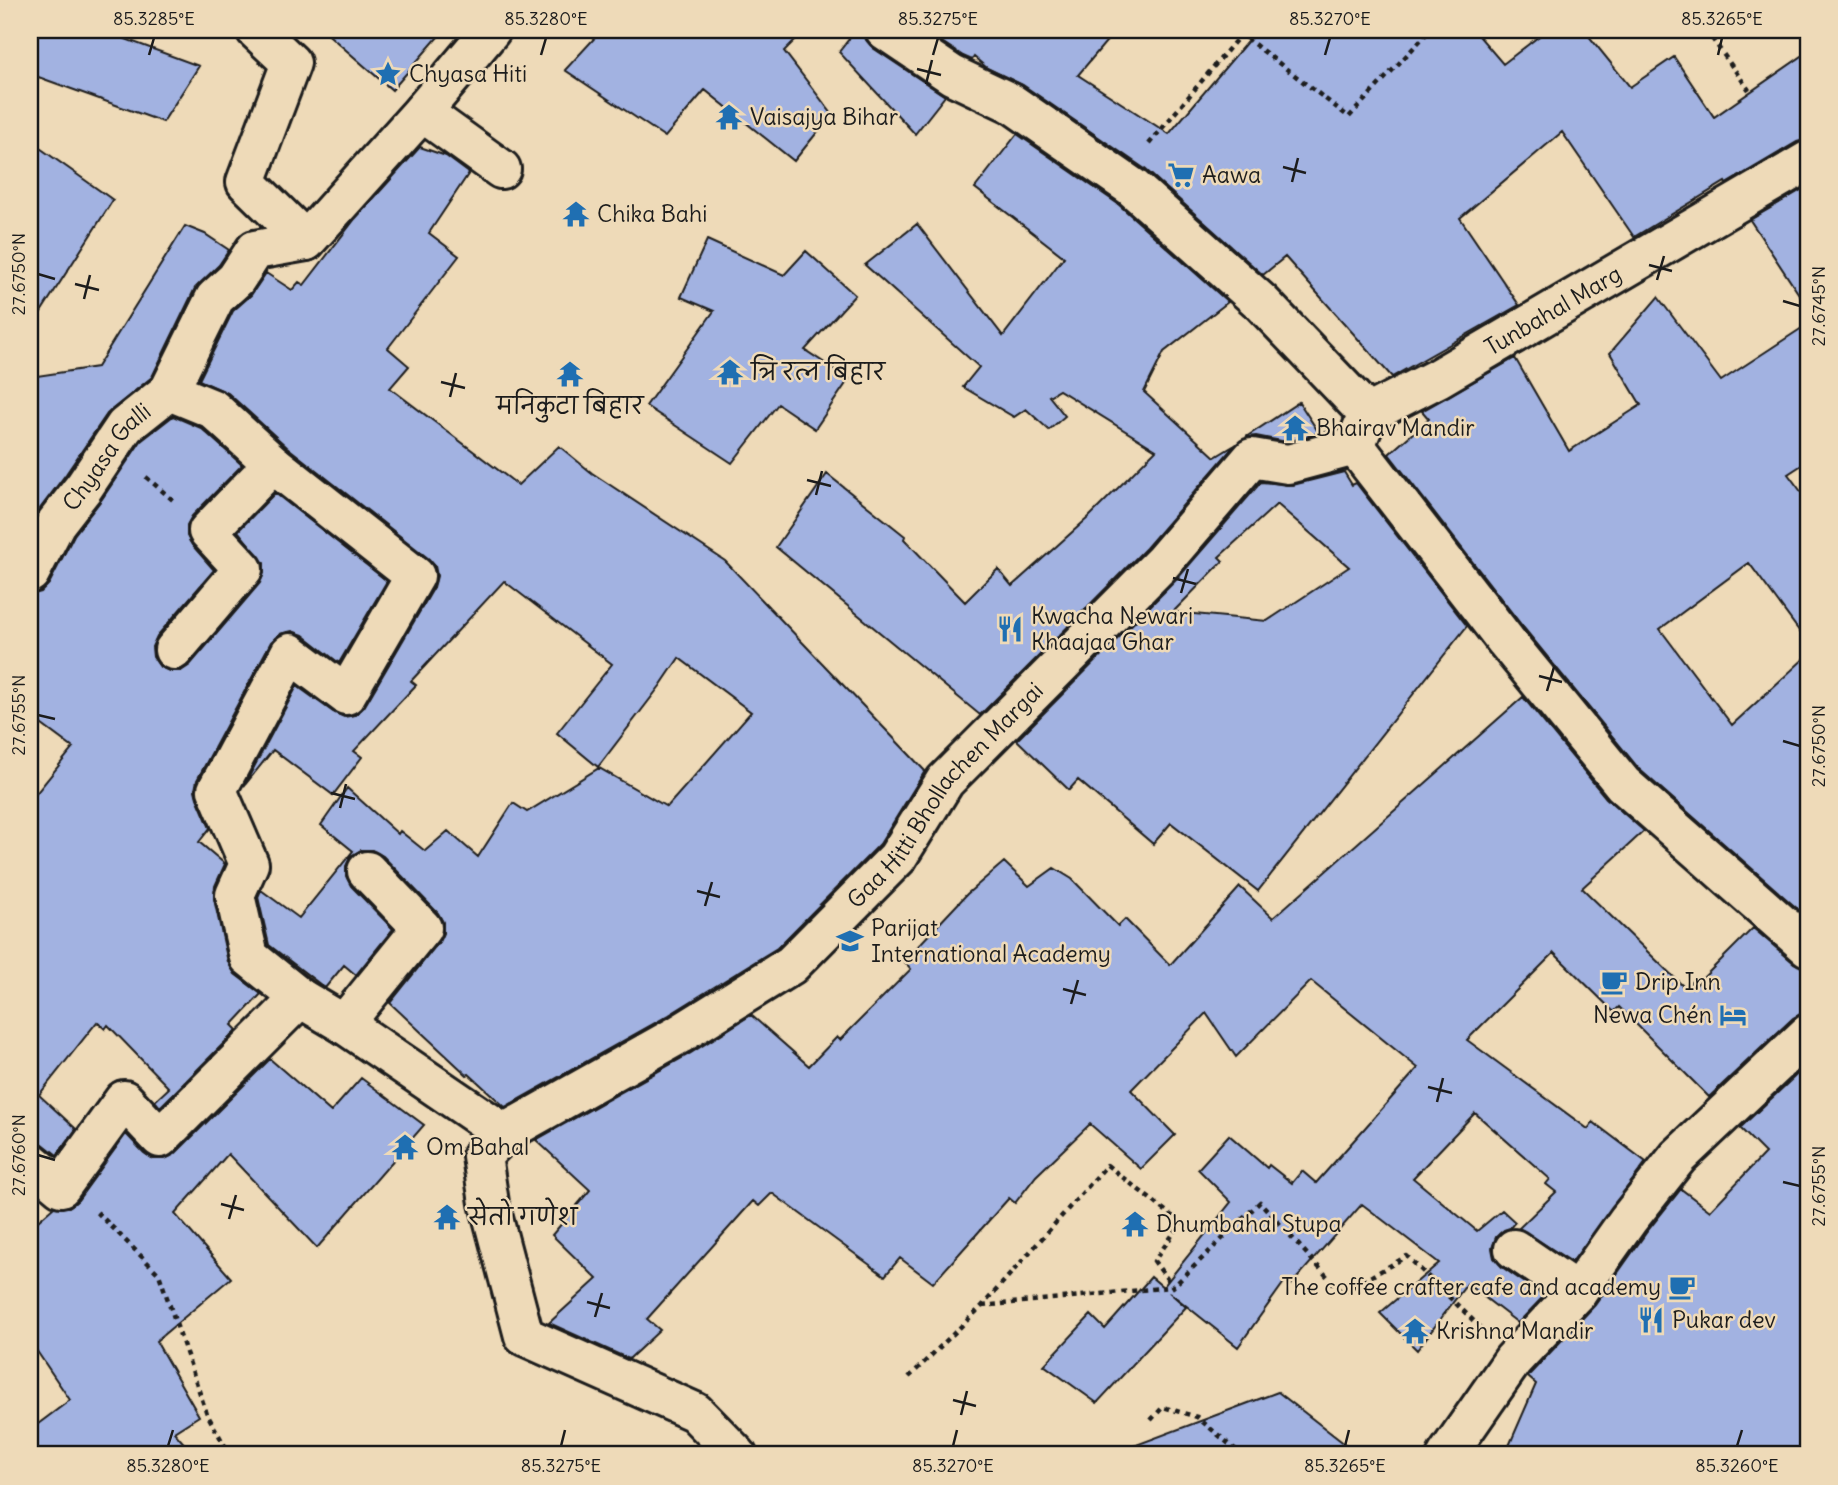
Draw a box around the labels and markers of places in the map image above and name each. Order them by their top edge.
place icon: Chyasa Hiti [373,59,403,89]
place label: Chyasa Hiti [409,59,527,88]
temple icon: Vaisajya Bihar [714,102,744,132]
place label: Vaisajya Bihar [750,102,899,131]
supermarket icon: Aawa [1166,160,1196,190]
place label: Aawa [1202,160,1261,189]
temple icon: Chika Bahi [561,199,591,229]
place label: Chika Bahi [597,199,707,228]
place label: त्रि रत्न बिहार [749,354,887,386]
temple icon: त्रि रत्न बिहार [715,357,745,387]
temple icon: मनिकुटा बिहार [555,359,585,389]
place label: मनिकुटा बिहार [494,388,645,423]
temple icon: Bhairav Mandir [1280,413,1310,443]
place label: Bhairav Mandir [1316,413,1475,442]
place label: Kwacha Newari Khaajaa Ghar [1031,601,1193,656]
restaurant icon: Kwacha Newari Khaajaa Ghar [995,614,1025,644]
place label: Parijat International Academy [871,913,1111,968]
school or university icon: Parijat International Academy [835,926,865,956]
cafe icon: Drip Inn [1599,967,1629,997]
place label: Drip Inn [1635,967,1721,996]
place label: Newa Chén [1593,1000,1712,1029]
hotel icon: Newa Chén [1718,1000,1748,1030]
temple icon: Om Bahal [390,1132,420,1162]
place label: Om Bahal [426,1132,529,1161]
place label: सेतो गणेश [466,1197,579,1231]
temple icon: सेतो गणेश [432,1202,462,1232]
temple icon: Dhumbahal Stupa [1120,1209,1150,1239]
place label: Dhumbahal Stupa [1156,1209,1342,1238]
place label: The coffee crafter cafe and academy [1281,1272,1661,1301]
cafe icon: The coffee crafter cafe and academy [1667,1272,1697,1302]
restaurant icon: Pukar dev [1636,1305,1666,1335]
place label: Pukar dev [1672,1305,1776,1334]
temple icon: Krishna Mandir [1400,1316,1430,1346]
place label: Krishna Mandir [1436,1316,1594,1345]

